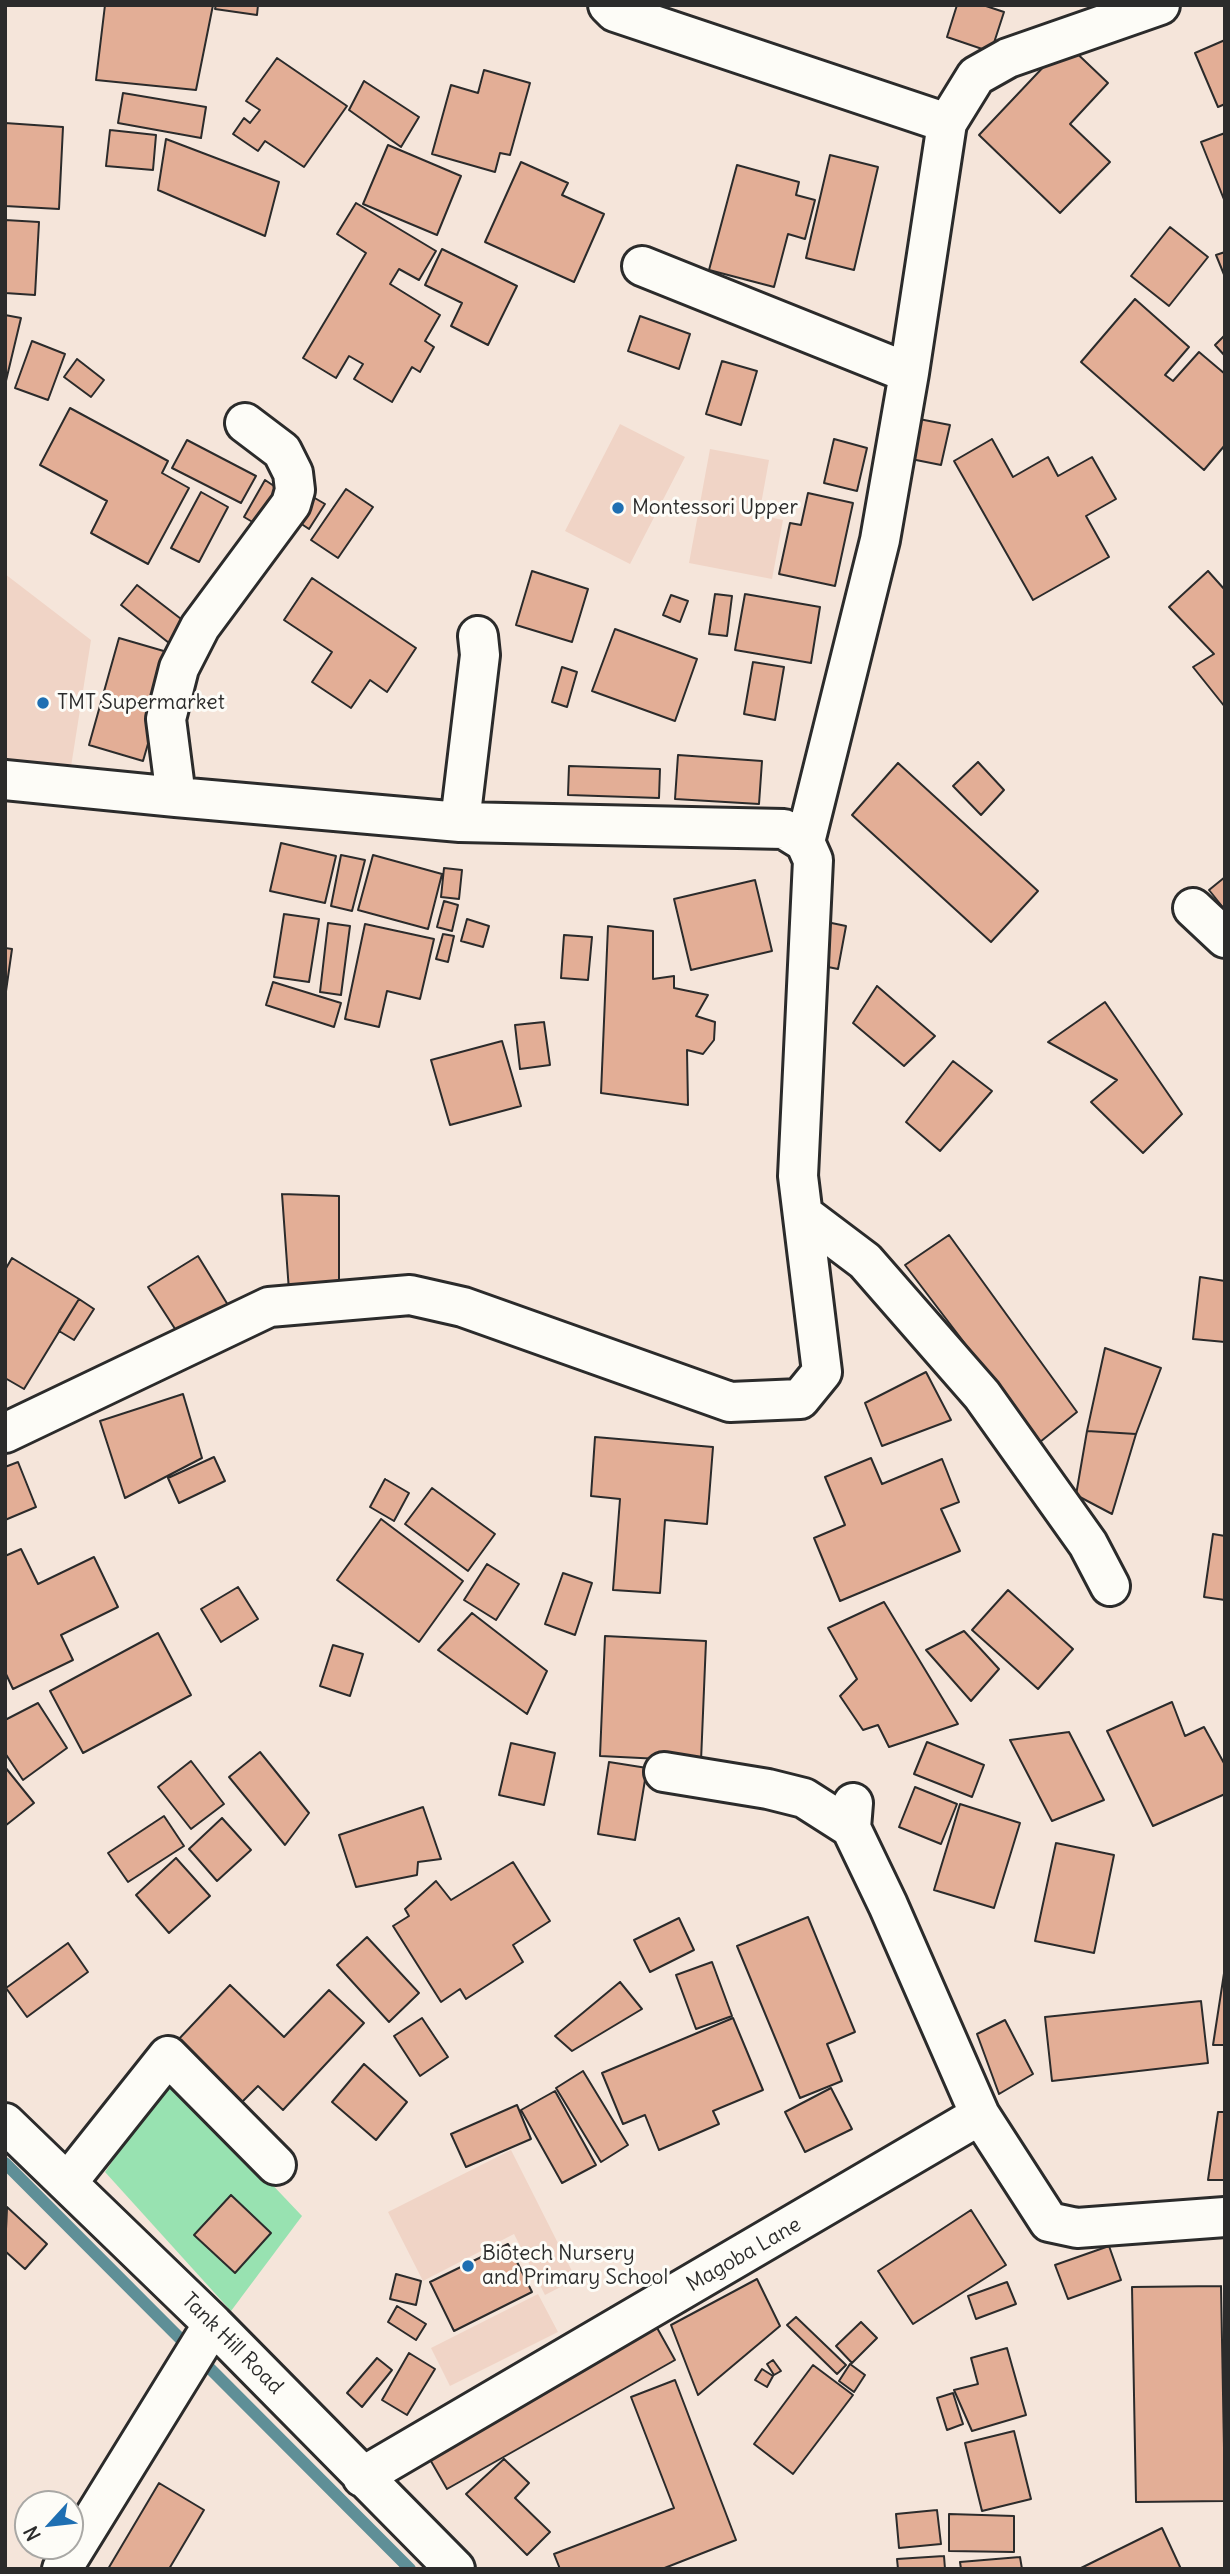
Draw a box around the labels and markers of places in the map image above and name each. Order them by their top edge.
place label: Montessori Upper [632,495,798,521]
marker: Montessori Upper [610,500,626,516]
place label: TMT Supermarket [57,690,225,716]
marker: TMT Supermarket [35,695,51,711]
place label: Biotech Nursery and Primary School [482,2241,668,2291]
marker: Biotech Nursery and Primary School [460,2258,476,2274]

